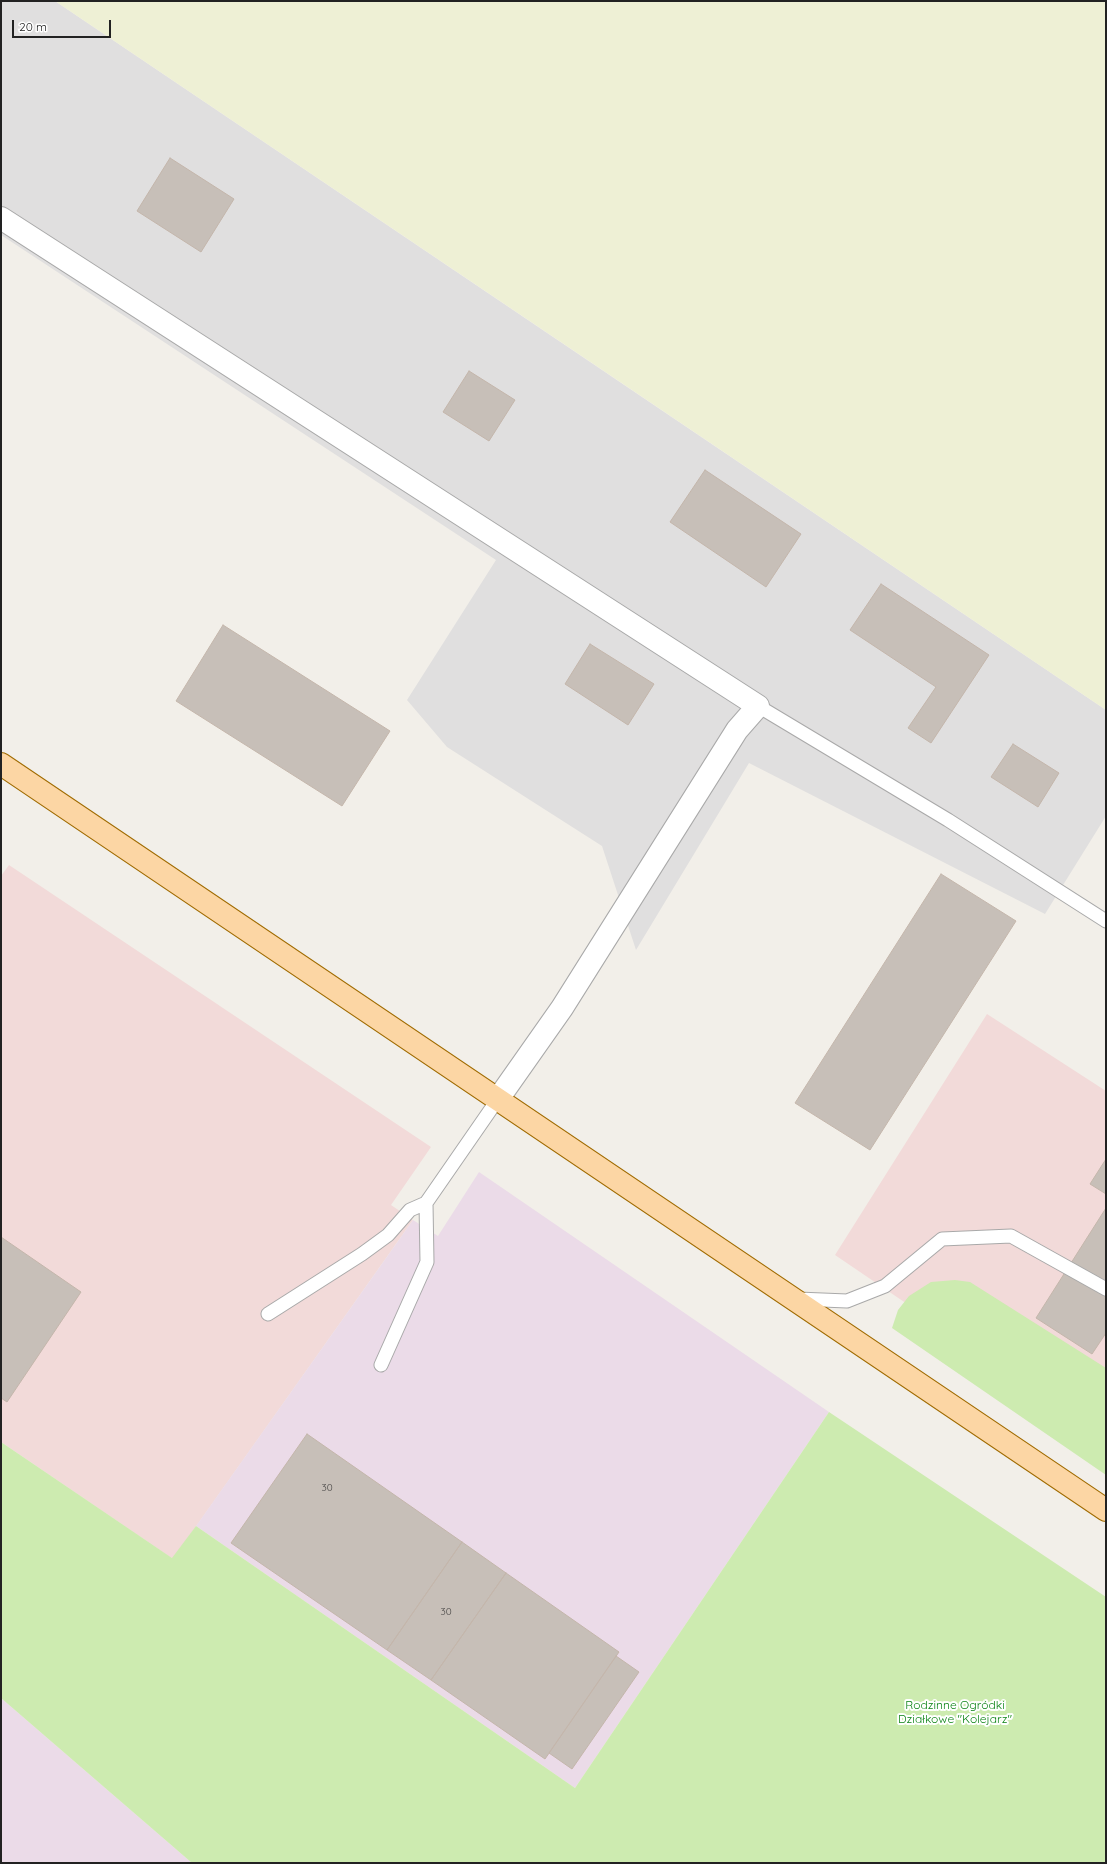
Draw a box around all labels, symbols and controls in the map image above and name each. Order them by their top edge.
scale bar [14,12,113,38]
text: 20 m [19,19,47,34]
house number: 30 [321,1482,333,1494]
house number: 30 [440,1606,452,1618]
park label: Rodzinne Ogródki Działkowe "Kolejarz" [898,1698,1012,1726]

